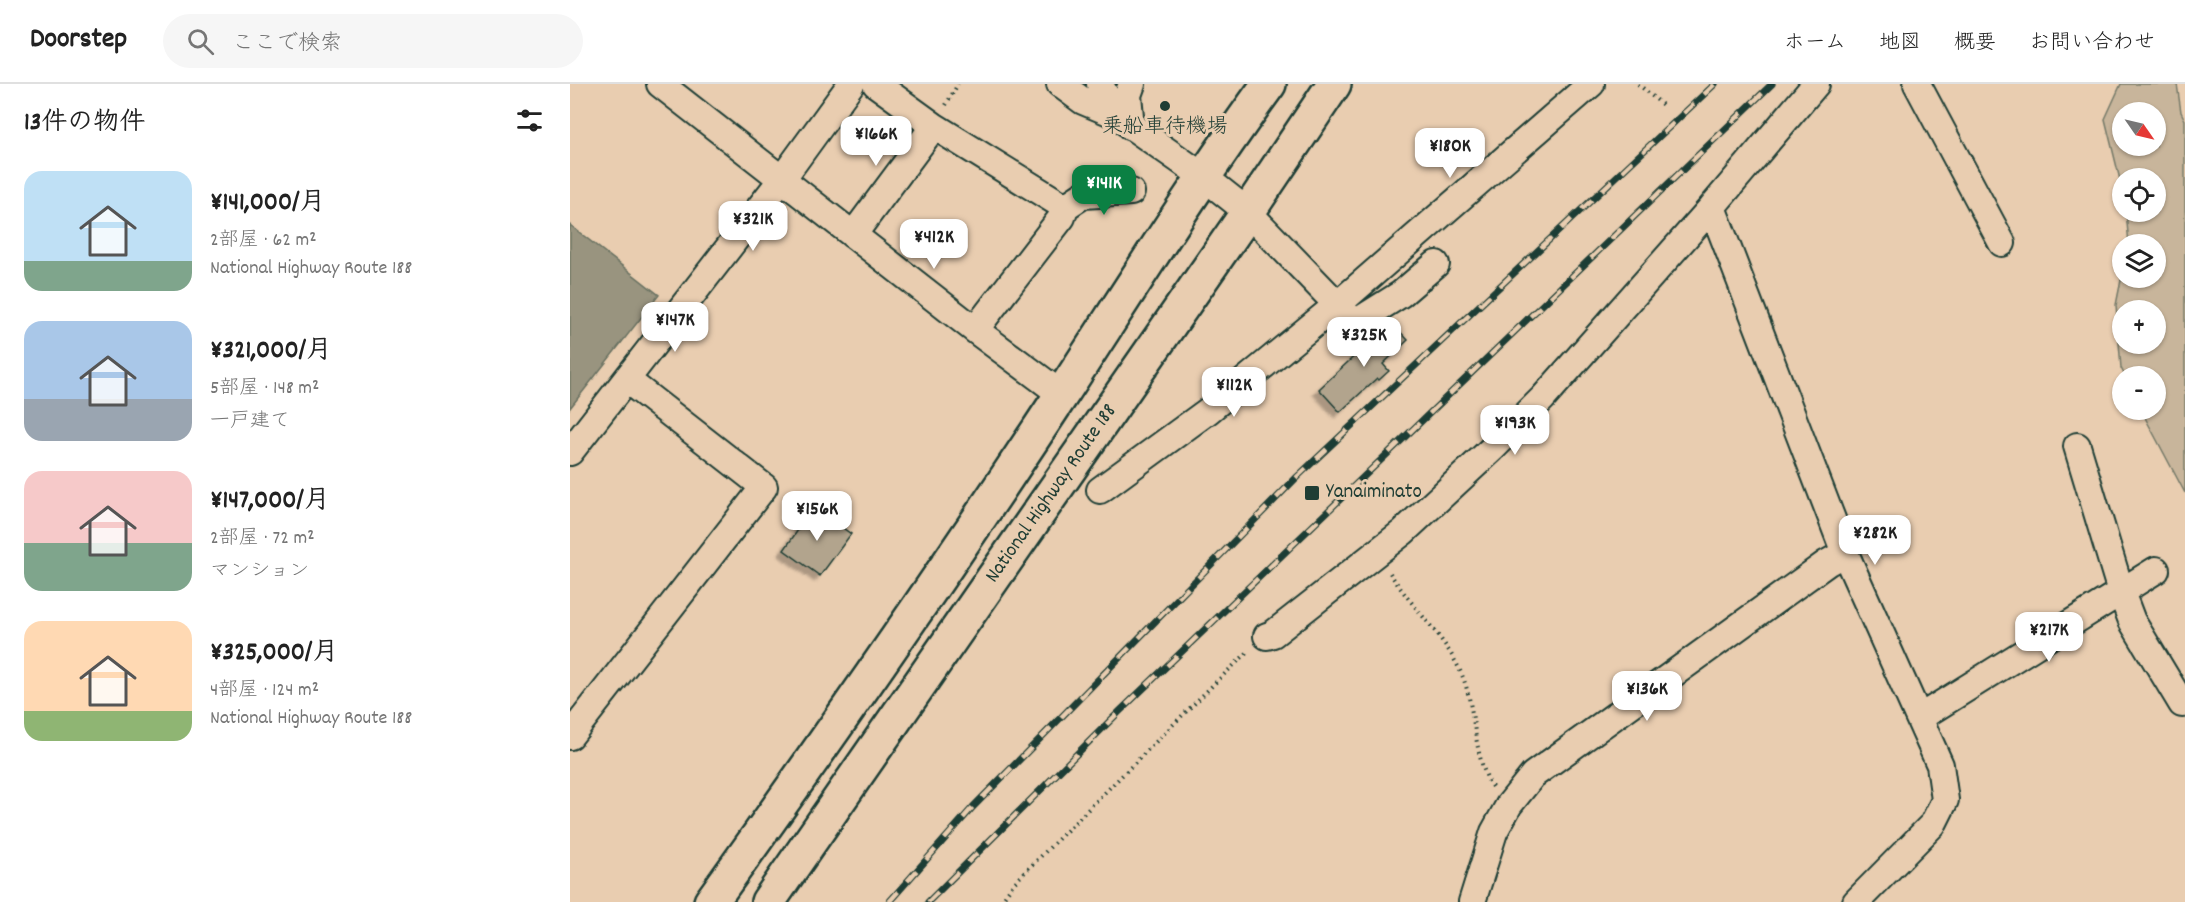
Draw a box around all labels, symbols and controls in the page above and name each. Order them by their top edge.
search box [163,14,583,68]
text: Doorstep [30,21,127,61]
icon: search [184,25,217,58]
text: ここで検索 [232,29,342,60]
text: ホーム [1784,29,1846,59]
text: 地図 [1879,29,1921,59]
text: 概要 [1954,29,1996,59]
text: お問い合わせ [2029,29,2155,59]
marker: 乗船車待機場 [1158,99,1172,113]
north arrow [2112,102,2166,156]
map controls [2112,102,2166,420]
icon: filters [513,104,546,137]
text: 13件の物件 [24,105,145,142]
place label: 乗船車待機場 [1102,113,1228,143]
pin: ¥166K [834,116,918,167]
text: ¥166K [855,121,897,149]
pin: ¥180K [1408,128,1492,179]
text: ¥180K [1429,133,1471,161]
pin: ¥141K [1062,165,1146,216]
button: locate [2112,168,2166,222]
text: ¥141K [1086,170,1122,198]
text: ¥141,000/月 [210,185,326,222]
icon: home [72,195,144,267]
pin: ¥321K [711,201,795,252]
text: ¥321K [733,206,773,234]
pin: ¥412K [892,219,976,270]
text: ¥412K [914,224,954,252]
text: 2部屋 · 62 m² [210,227,317,255]
button: layers [2112,234,2166,288]
text: National Highway Route 188 [210,255,412,283]
button: + [2112,300,2166,354]
pin: ¥147K [633,302,717,353]
text: ¥147K [655,307,695,335]
pin: ¥325K [1322,317,1406,368]
text: ¥325K [1341,322,1387,350]
text: ¥321,000/月 [210,333,332,370]
icon: home [72,345,144,417]
button: − [2112,366,2166,420]
pin: ¥112K [1192,367,1276,418]
text: ¥112K [1216,372,1252,400]
text: 5部屋 · 148 m² [210,375,319,403]
street label: National Highway Route 188 [979,398,1125,590]
pin: ¥193K [1473,405,1557,456]
text: 一戸建て [210,408,290,436]
text: ¥193K [1494,410,1536,438]
place label: Yanaiminato [1326,478,1422,508]
text: ¥147,000/月 [210,483,330,520]
marker: Yanaiminato [1303,484,1321,502]
pin: ¥156K [775,491,859,542]
icon: home [72,495,144,567]
text: ¥156K [796,496,838,524]
pin: ¥282K [1833,515,1917,566]
text: ¥282K [1853,520,1897,548]
text: 2部屋 · 72 m² [210,525,314,553]
text: マンション [210,558,309,586]
pin: ¥217K [2007,612,2091,663]
text: ¥217K [2029,617,2069,645]
text: ¥325,000/月 [210,635,338,672]
icon: home [72,645,144,717]
pin: ¥136K [1605,671,1689,722]
text: ¥136K [1626,676,1668,704]
text: 4部屋 · 124 m² [210,677,319,705]
text: National Highway Route 188 [210,705,412,733]

